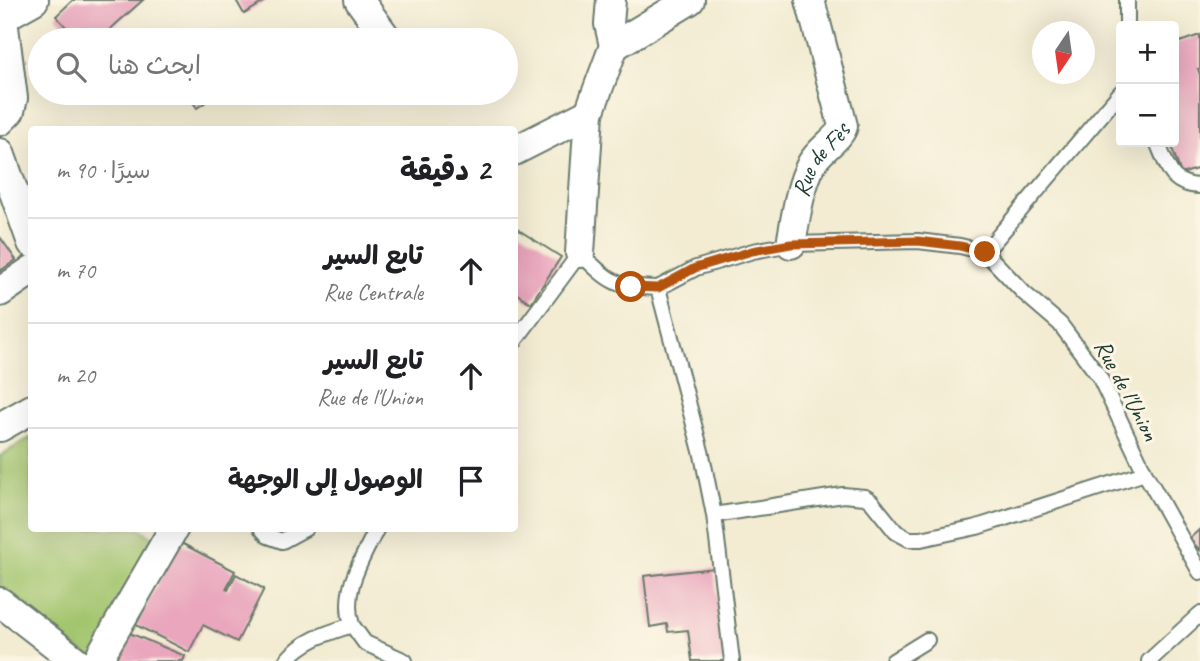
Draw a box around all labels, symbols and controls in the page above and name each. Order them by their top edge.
north arrow [1032,21,1095,84]
map controls [1116,21,1179,147]
button: + [1116,21,1179,84]
search box [28,28,518,105]
icon: search [52,48,90,86]
text: ابحث هنا [108,49,201,82]
button: − [1116,84,1179,147]
street label: Rue de Fès [785,116,858,200]
text: 2 دقيقة [400,151,490,189]
text: سيرًا · 90 m [56,156,151,185]
route end [969,236,1000,267]
text: تابع السير [324,239,423,272]
icon: ahead [452,252,490,290]
text: 70 m [56,256,95,285]
route start [615,271,646,302]
text: Rue Centrale [324,278,423,307]
street label: Rue de l'Union [1088,334,1166,446]
text: تابع السير [324,344,423,377]
icon: ahead [452,357,490,395]
text: 20 m [56,361,95,390]
text: Rue de l'Union [317,383,423,412]
icon: arrive [452,462,490,500]
text: الوصول إلى الوجهة [228,463,423,496]

